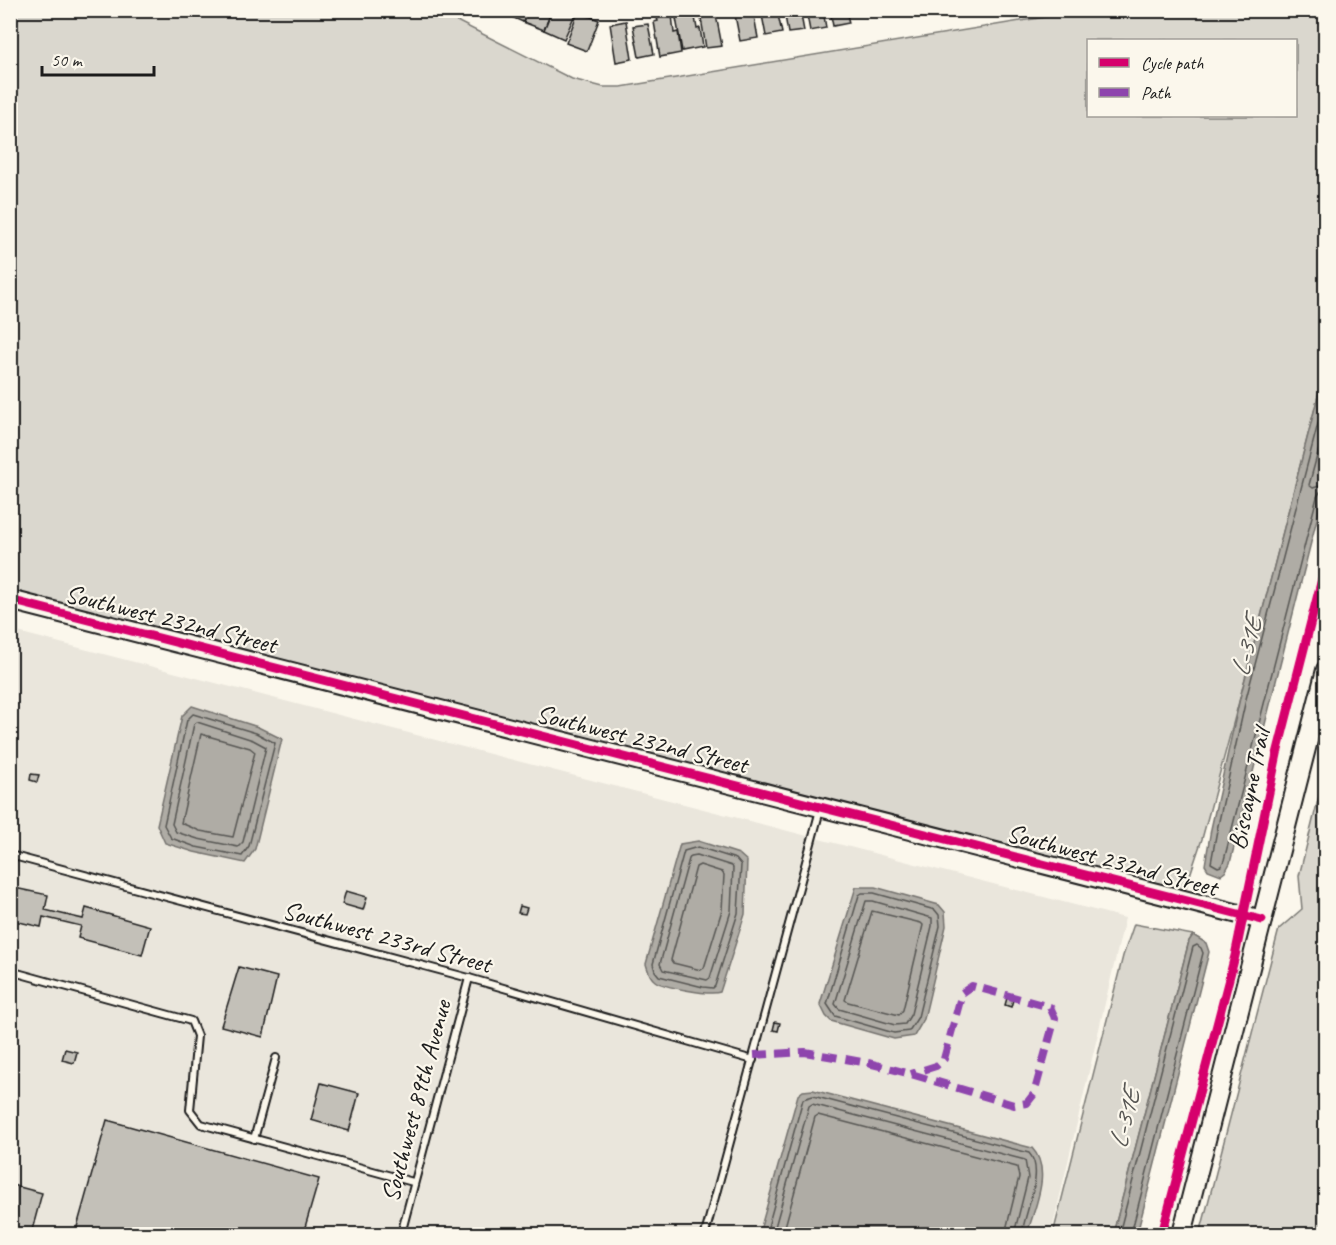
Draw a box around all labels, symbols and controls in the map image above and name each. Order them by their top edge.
scale bar [42,39,154,77]
legend [1087,39,1297,117]
text: 50 m [51,49,84,71]
text: Cycle path [1141,52,1204,74]
text: Path [1141,82,1171,104]
street label: Southwest 232nd Street [62,577,282,662]
water label: L-31E [1222,607,1271,680]
street label: Southwest 232nd Street [533,697,753,782]
street label: Biscayne Trail [1220,721,1279,853]
street label: Southwest 232nd Street [1003,816,1223,905]
street label: Southwest 233rd Street [279,893,497,981]
street label: Southwest 89th Avenue [373,995,459,1205]
water label: L-31E [1100,1079,1149,1152]

